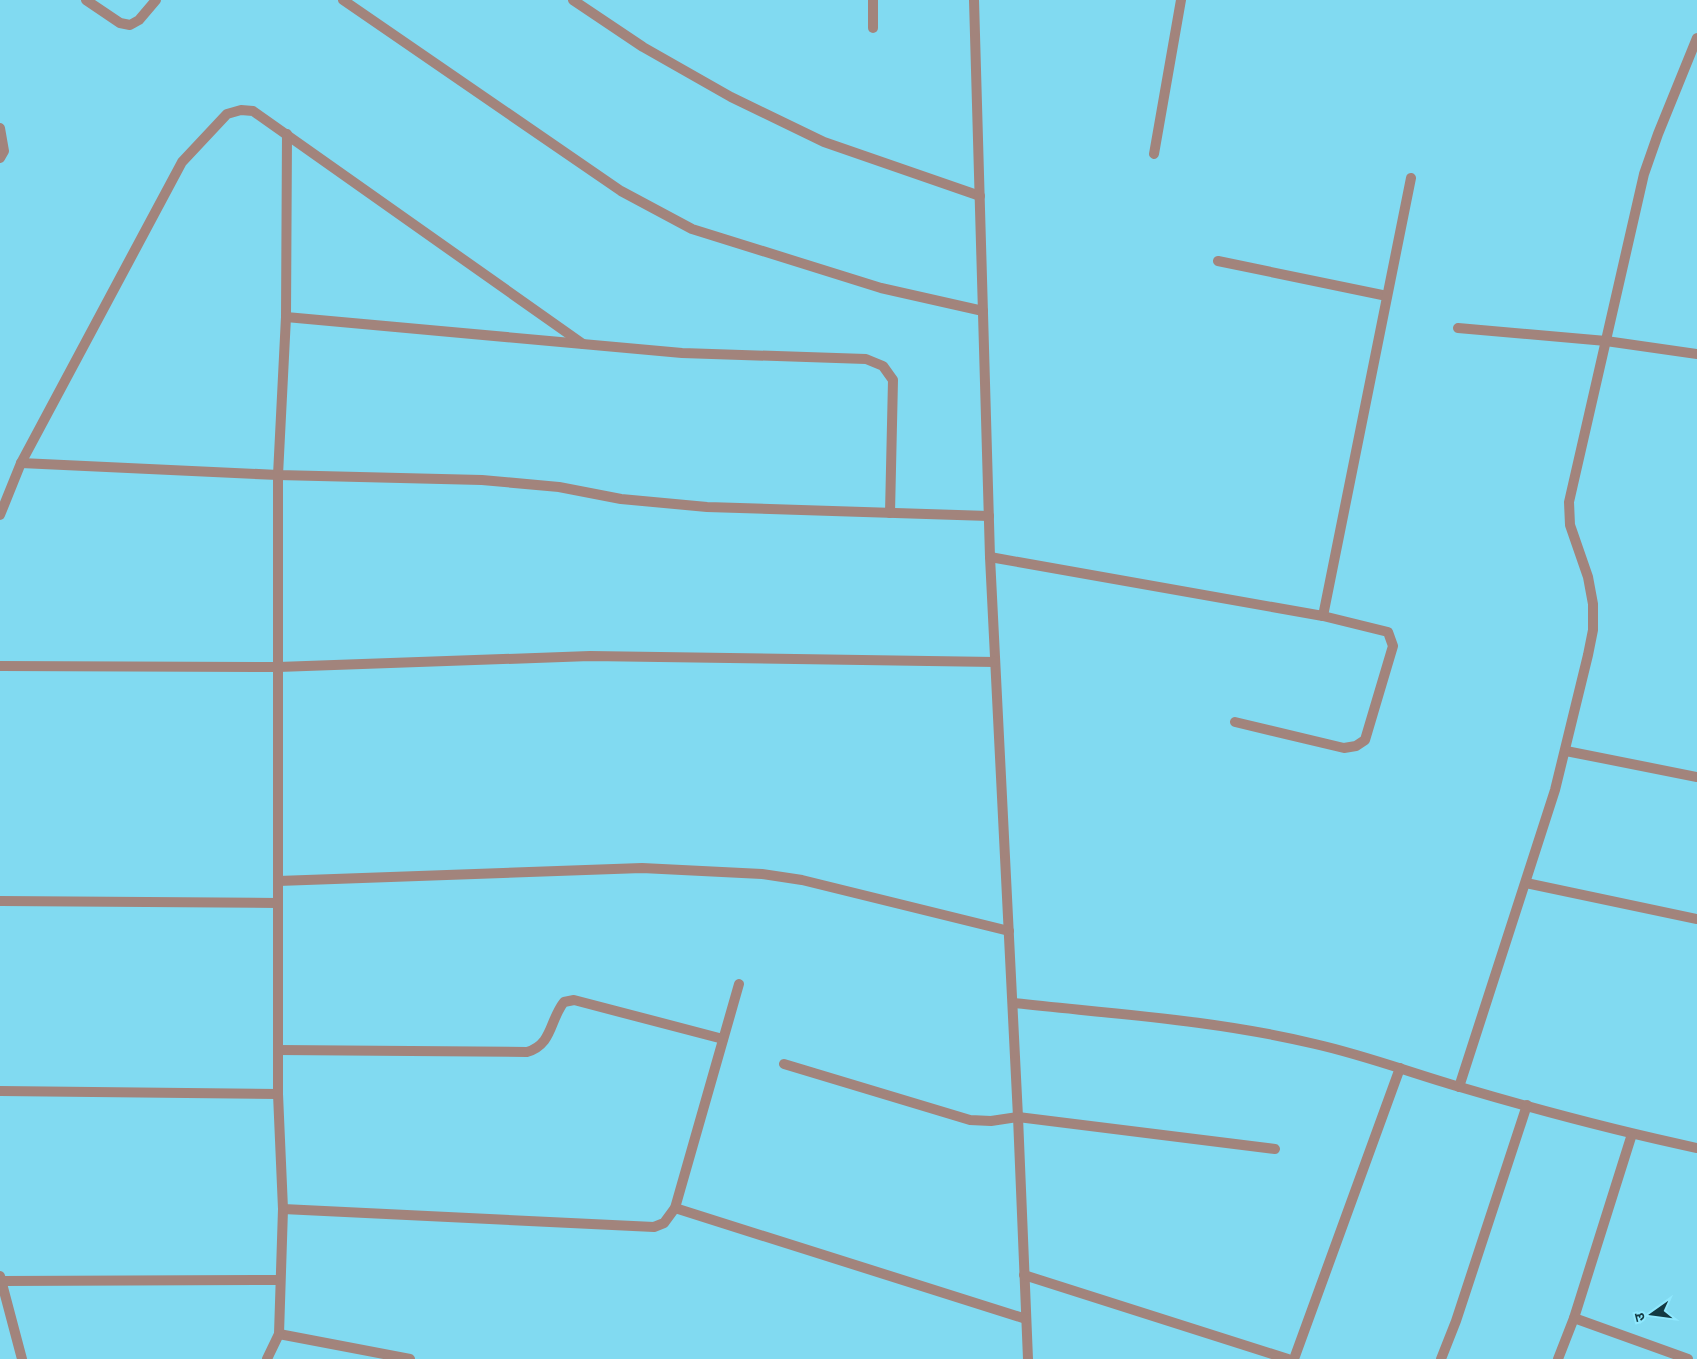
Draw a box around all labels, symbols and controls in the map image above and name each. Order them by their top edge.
north arrow [1627,1289,1677,1339]
text: उ [1630,1310,1648,1323]

